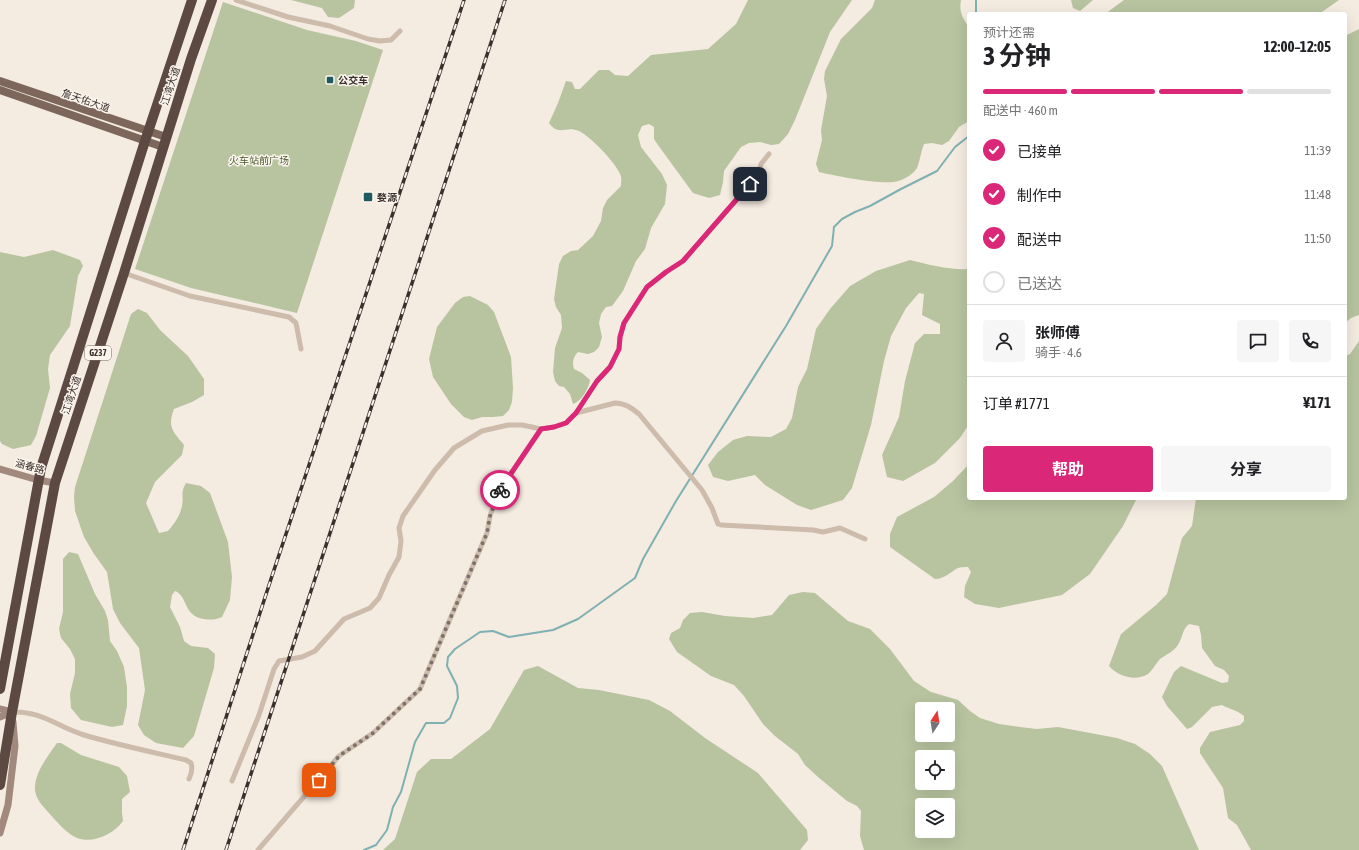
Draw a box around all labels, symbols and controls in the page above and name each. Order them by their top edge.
text: 预计还需 [983,25,1035,40]
text: 12:00–12:05 [1263,38,1331,55]
text: 3 分钟 [983,41,1051,71]
street label: 江湾大道 [159,65,182,107]
marker: 公交车 [325,75,335,85]
place label: 公交车 [338,75,368,86]
street label: 詹天佑大道 [60,87,111,114]
text: 配送中 · 460 m [983,103,1058,118]
icon: check [983,139,1005,161]
text: 已接单 [1017,143,1062,160]
text: 11:39 [1304,143,1331,158]
park label: 火车站前广场 [229,155,289,166]
pin [733,167,767,201]
icon: home [739,173,761,195]
icon: check [983,183,1005,205]
text: 制作中 [1017,187,1062,204]
text: 11:48 [1304,187,1331,202]
marker: 婺源 [362,191,374,203]
place label: 婺源 [377,192,398,203]
icon: check [983,227,1005,249]
text: 配送中 [1017,231,1062,248]
text: 11:50 [1304,231,1331,246]
text: 已送达 [1017,275,1062,292]
button: person [983,320,1025,362]
button: chat [1237,320,1279,362]
button: phone [1289,320,1331,362]
text: 张师傅 [1035,324,1080,341]
text: 骑手 · 4.6 [1035,345,1082,360]
road number: G237 [85,346,111,360]
street label: 江湾大道 [60,374,83,416]
text: ¥171 [1303,394,1331,411]
text: 订单 #1771 [983,395,1050,412]
button: 帮助 [983,446,1153,492]
button: 分享 [1161,446,1331,492]
street label: 涵春路 [14,457,46,476]
courier [480,470,520,510]
icon: bike [489,479,511,501]
north arrow [915,702,955,742]
map controls [915,702,955,838]
button: locate [915,750,955,790]
pin [302,763,336,797]
icon: bag [308,769,330,791]
button: layers [915,798,955,838]

